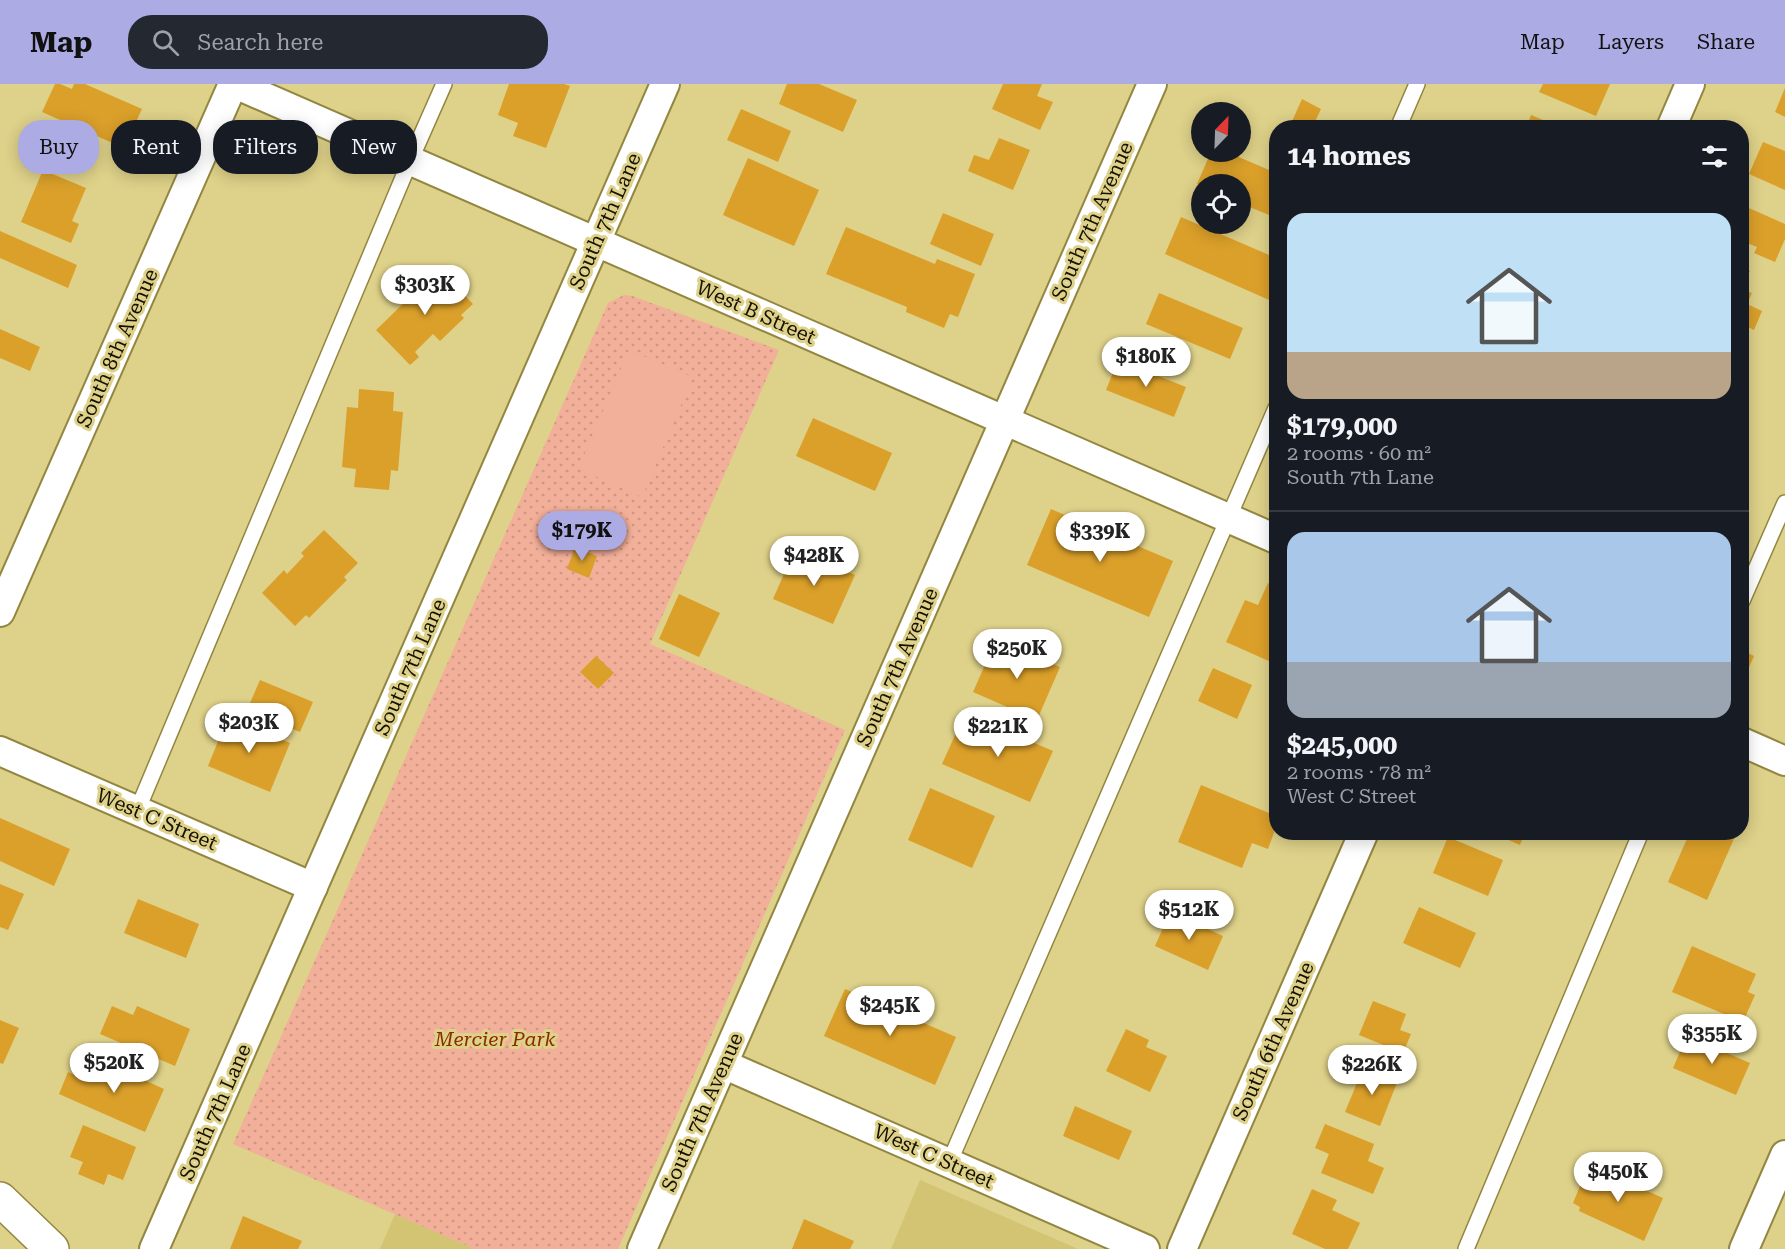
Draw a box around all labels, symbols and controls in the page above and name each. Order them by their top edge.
search box [128,15,548,69]
text: Map [30,26,92,59]
icon: search [149,26,182,59]
text: Search here [197,30,323,55]
text: Map [1520,30,1565,54]
text: Layers [1598,30,1664,54]
text: Share [1697,30,1755,54]
north arrow [1191,102,1251,162]
map controls [1191,102,1251,234]
chip: Buy [18,120,99,174]
chip: Rent [111,120,201,174]
chip: Filters [213,120,318,174]
chip: New [330,120,417,174]
street label: South 7th Avenue [1046,138,1138,304]
icon: filters [1698,140,1731,173]
text: 14 homes [1287,141,1411,171]
street label: South 7th Lane [564,149,646,293]
button: locate [1191,174,1251,234]
icon: home [1455,252,1563,360]
street label: South 8th Avenue [71,265,163,431]
pin: $303K [383,265,467,316]
text: $303K [395,272,455,296]
street label: West B Street [693,275,820,349]
pin: $180K [1104,337,1188,388]
text: $180K [1116,344,1176,368]
text: $179,000 [1287,411,1397,441]
text: 2 rooms · 60 m² [1287,441,1431,465]
text: South 7th Lane [1287,465,1434,489]
pin: $179K [540,511,624,562]
pin: $339K [1058,512,1142,563]
text: $179K [552,518,612,542]
text: $339K [1070,519,1130,543]
pin: $428K [772,536,856,587]
text: $428K [784,543,844,567]
icon: home [1455,571,1563,679]
street label: South 7th Avenue [851,584,943,750]
street label: South 7th Lane [369,595,451,739]
pin: $250K [975,629,1059,680]
text: $250K [987,636,1047,660]
pin: $203K [207,703,291,754]
pin: $221K [956,707,1040,758]
text: $203K [219,710,279,734]
text: $221K [968,714,1028,738]
text: $245,000 [1287,730,1397,760]
text: 2 rooms · 78 m² [1287,760,1431,784]
street label: West C Street [93,783,222,855]
text: West C Street [1287,784,1416,808]
pin: $512K [1147,890,1231,941]
text: $512K [1159,897,1219,921]
street label: South 6th Avenue [1227,958,1319,1124]
pin: $245K [848,986,932,1037]
text: $245K [860,993,920,1017]
pin: $355K [1670,1014,1754,1065]
text: $355K [1682,1021,1742,1045]
park label: Mercier Park [434,1027,555,1051]
street label: South 7th Avenue [656,1029,748,1195]
street label: South 7th Lane [174,1040,256,1184]
pin: $520K [72,1043,156,1094]
pin: $226K [1330,1045,1414,1096]
text: $520K [84,1050,144,1074]
text: $226K [1342,1052,1402,1076]
street label: West C Street [870,1119,998,1193]
pin: $450K [1576,1152,1660,1203]
text: $450K [1588,1159,1648,1183]

